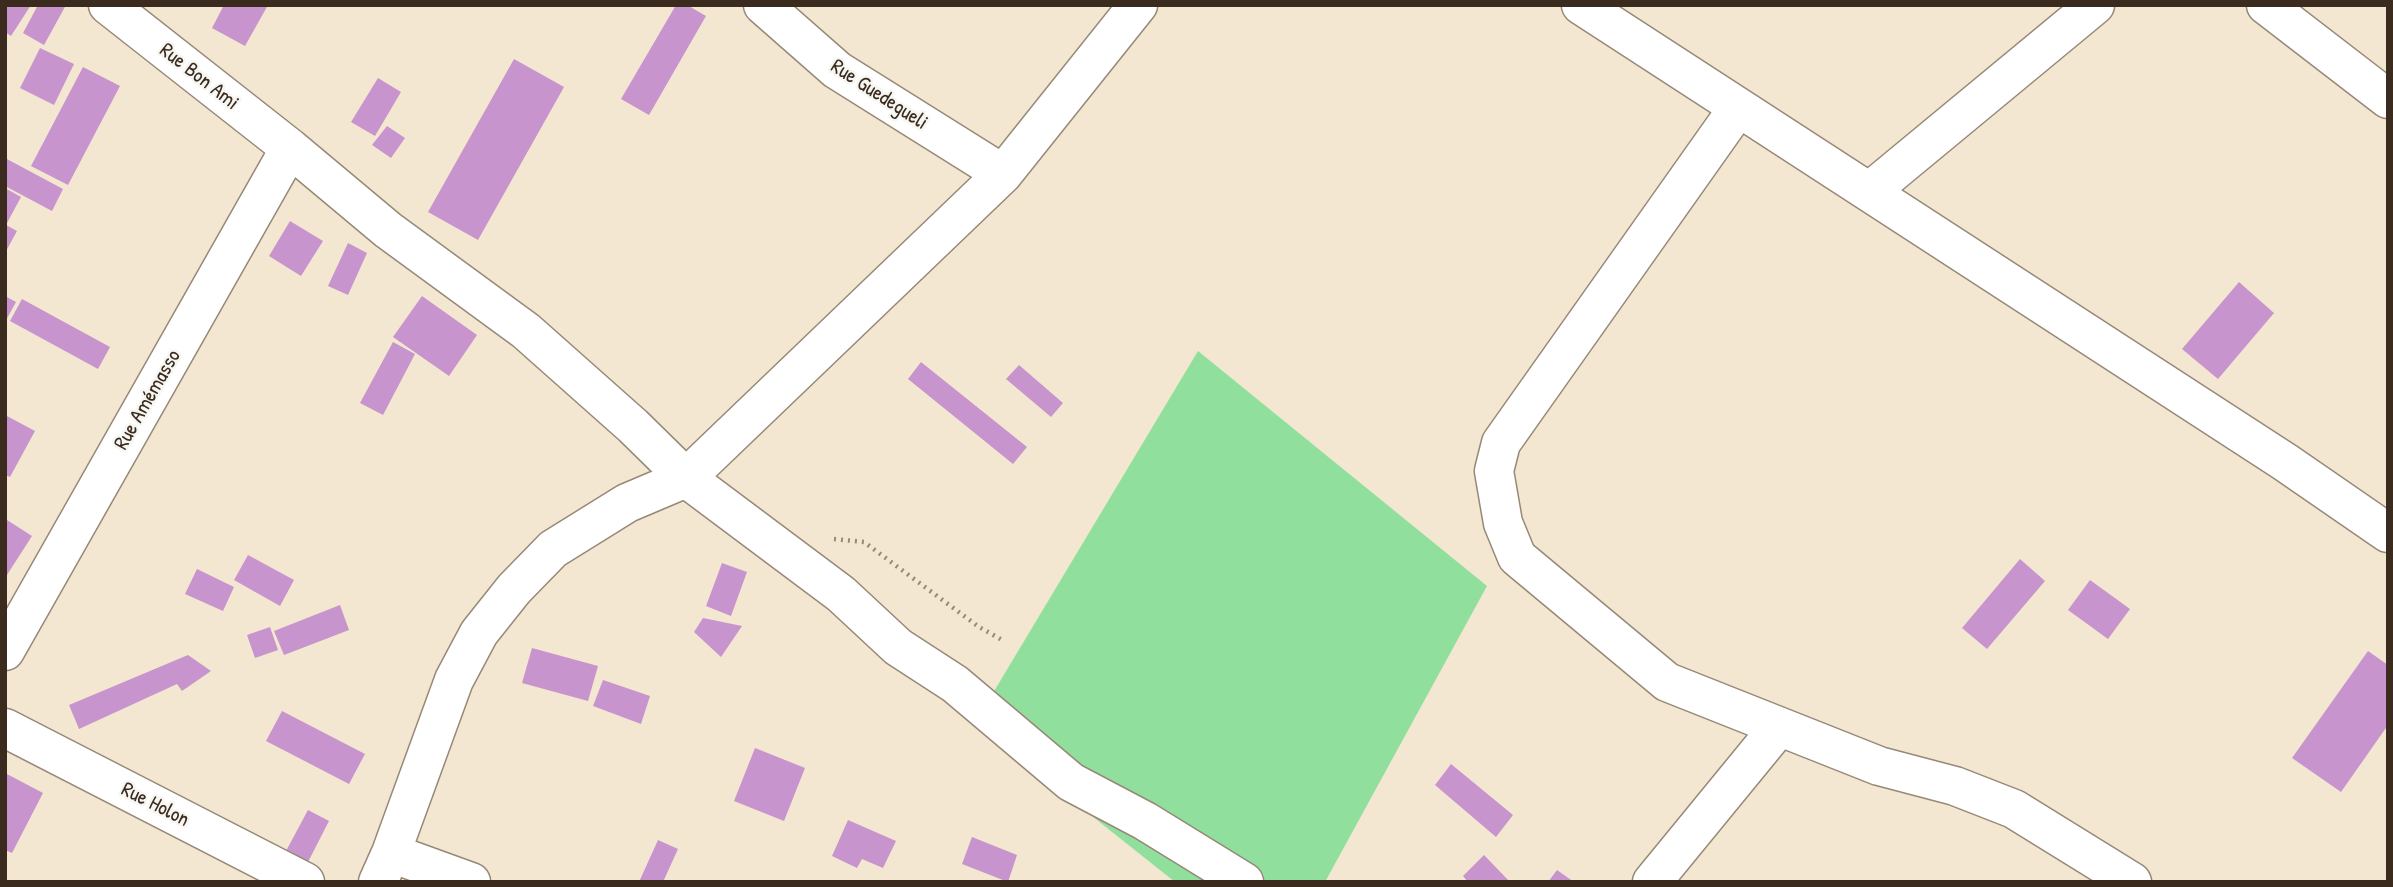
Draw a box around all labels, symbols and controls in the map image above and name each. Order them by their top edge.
street label: Rue Bon Ami [154,38,244,116]
street label: Rue Guedegueli [826,54,932,136]
street label: Rue Amémasso [109,346,187,454]
street label: Rue Holon [117,777,193,833]

